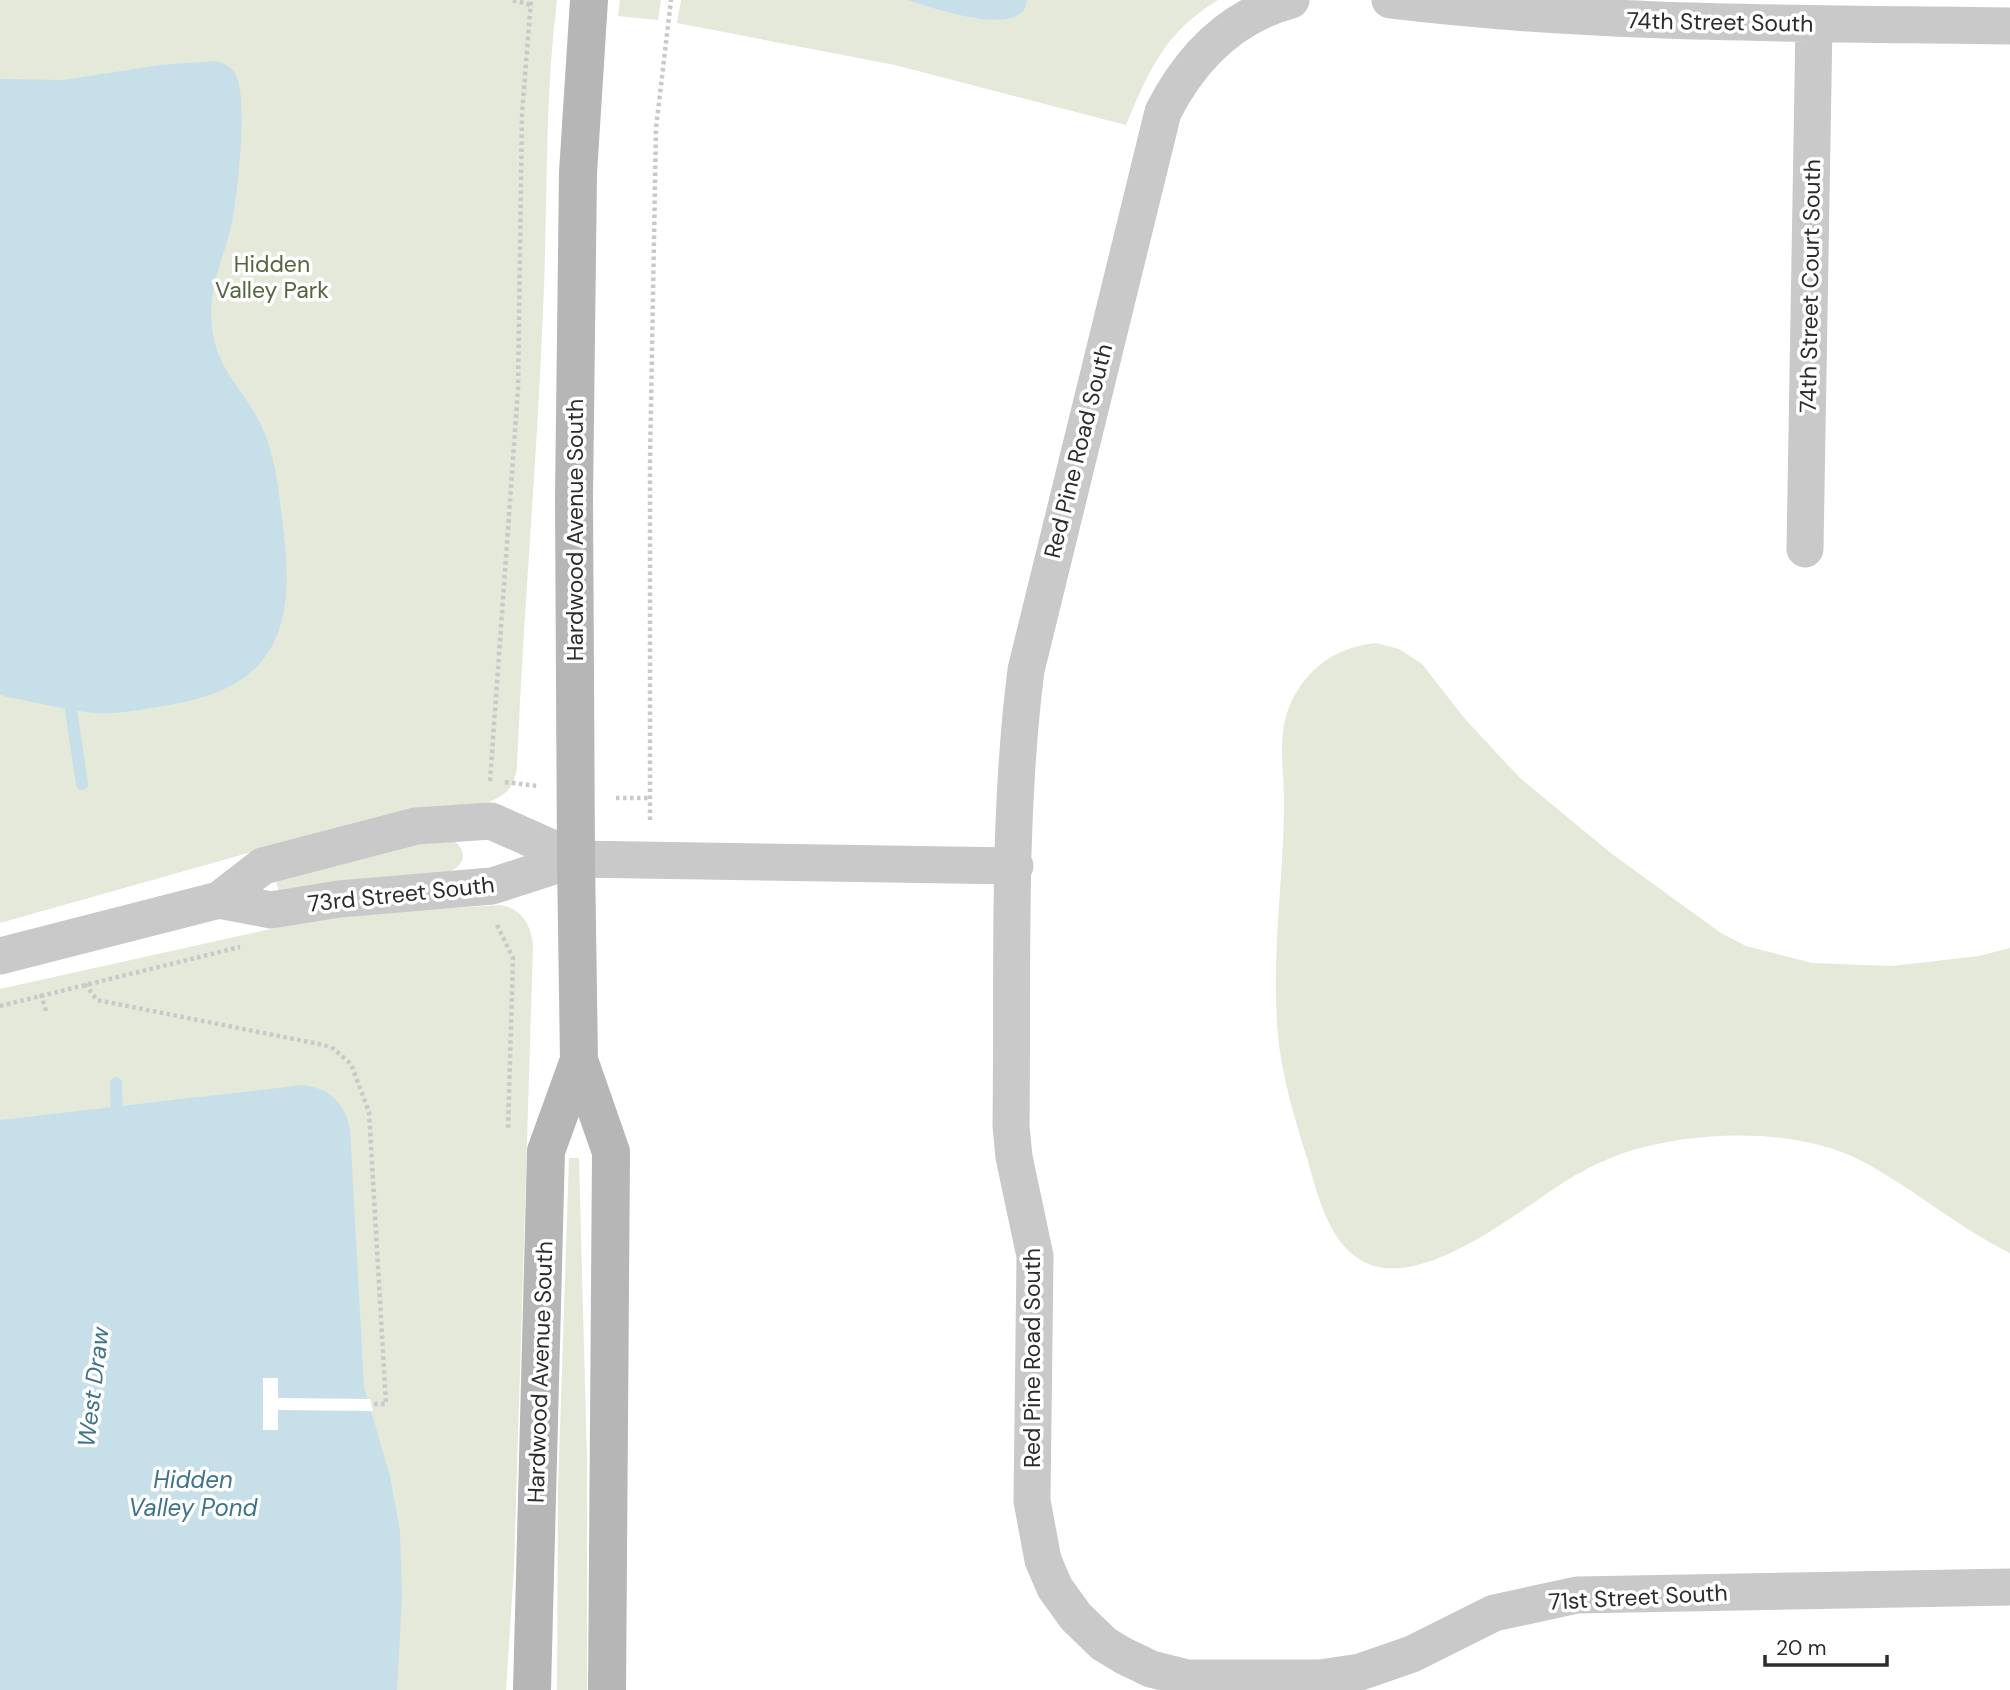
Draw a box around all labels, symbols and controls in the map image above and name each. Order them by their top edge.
street label: 74th Street South [1626,5,1814,39]
street label: 74th Street Court South [1793,159,1827,413]
park label: Hidden Valley Park [215,249,329,305]
street label: Red Pine Road South [1037,341,1119,561]
street label: Hardwood Avenue South [560,399,590,661]
street label: 73rd Street South [306,869,496,919]
street label: Hardwood Avenue South [520,1240,560,1504]
street label: Red Pine Road South [1017,1248,1047,1468]
water label: West Draw [70,1325,116,1449]
water label: Hidden Valley Pond [129,1464,258,1523]
street label: 71st Street South [1548,1577,1728,1617]
scale bar [1765,1624,1888,1668]
text: 20 m [1776,1634,1827,1662]

